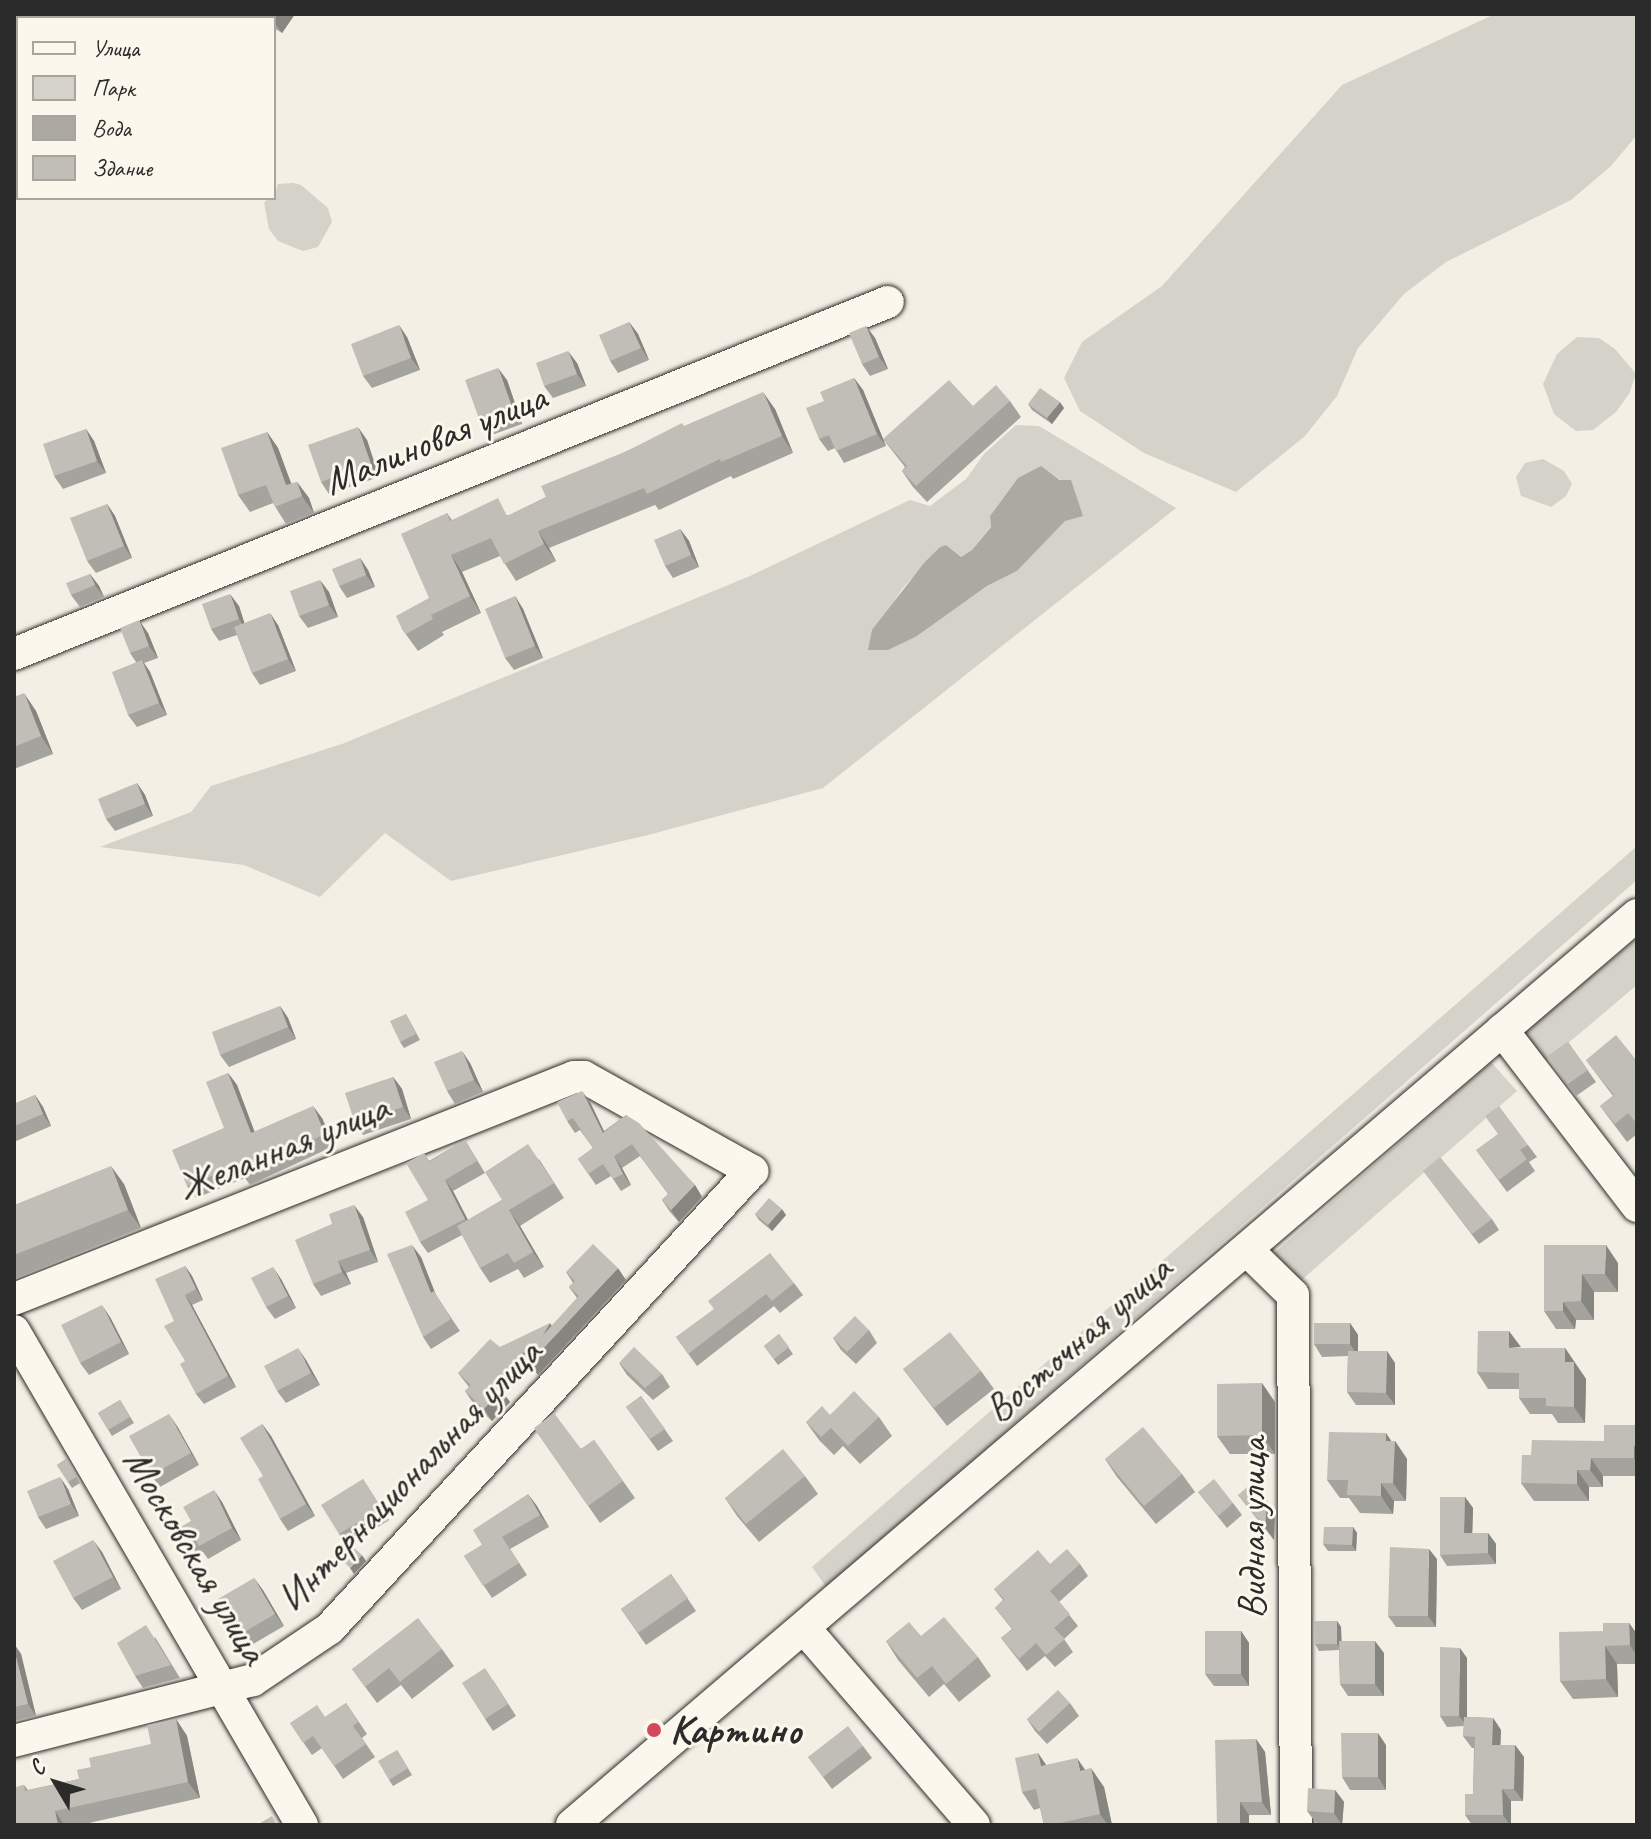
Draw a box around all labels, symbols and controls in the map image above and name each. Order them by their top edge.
legend [16,16,276,200]
text: Улица [92,33,140,63]
text: Парк [92,73,135,103]
text: Вода [92,113,131,143]
text: Здание [92,153,152,183]
street label: Малиновая улица [316,372,554,506]
street label: Желанная улица [169,1082,397,1212]
street label: Восточная улица [974,1244,1182,1434]
street label: Интернациональная улица [266,1328,552,1622]
street label: Видная улица [1228,1437,1276,1619]
street label: Московская улица [113,1439,279,1673]
place label: Картино [670,1706,801,1754]
marker: Картино [645,1721,663,1739]
north arrow [16,1743,96,1823]
text: С [23,1755,51,1781]

